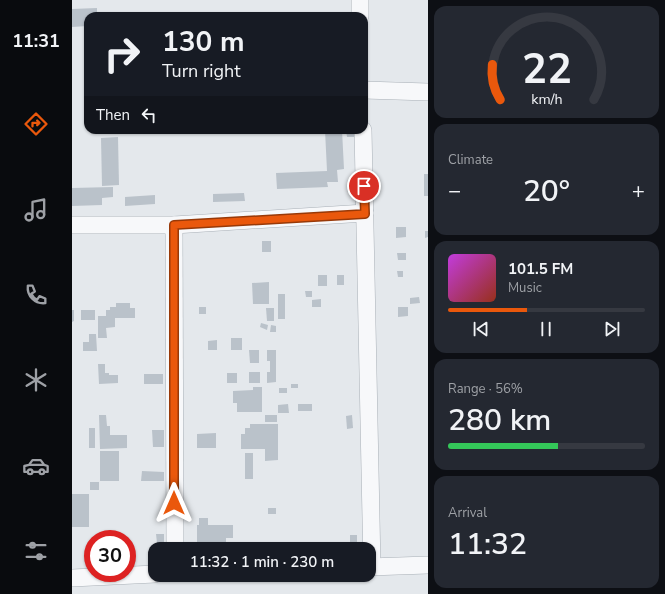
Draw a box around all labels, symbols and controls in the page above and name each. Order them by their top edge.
text: 130 m [162,23,245,61]
icon: right [96,28,148,80]
text: 11:31 [12,29,60,53]
text: 22 [522,41,571,98]
text: Turn right [162,59,241,83]
text: km/h [531,89,562,108]
icon: left [138,104,160,126]
text: Then [96,105,130,125]
icon: directions [22,110,50,138]
text: Climate [448,151,493,169]
pin [347,169,381,203]
text: 20° [523,171,570,212]
icon: arrive [353,175,375,197]
text: − [448,176,461,206]
text: + [632,176,645,206]
icon: music [22,196,50,224]
text: 101.5 FM [508,259,573,279]
text: Music [508,279,542,297]
icon: phone [22,281,50,309]
icon: previous [470,318,492,340]
icon: pause [535,318,557,340]
icon: next [601,318,623,340]
icon: climate [22,366,50,394]
text: Range · 56% [448,380,523,398]
text: 280 km [448,400,551,441]
icon: car [22,452,50,480]
position arrow [153,482,195,524]
text: Arrival [448,504,487,522]
text: 11:32 [448,524,527,565]
speed limit sign: 30 [84,530,136,582]
icon: filters [22,537,50,565]
text: 11:32 · 1 min · 230 m [190,552,334,572]

